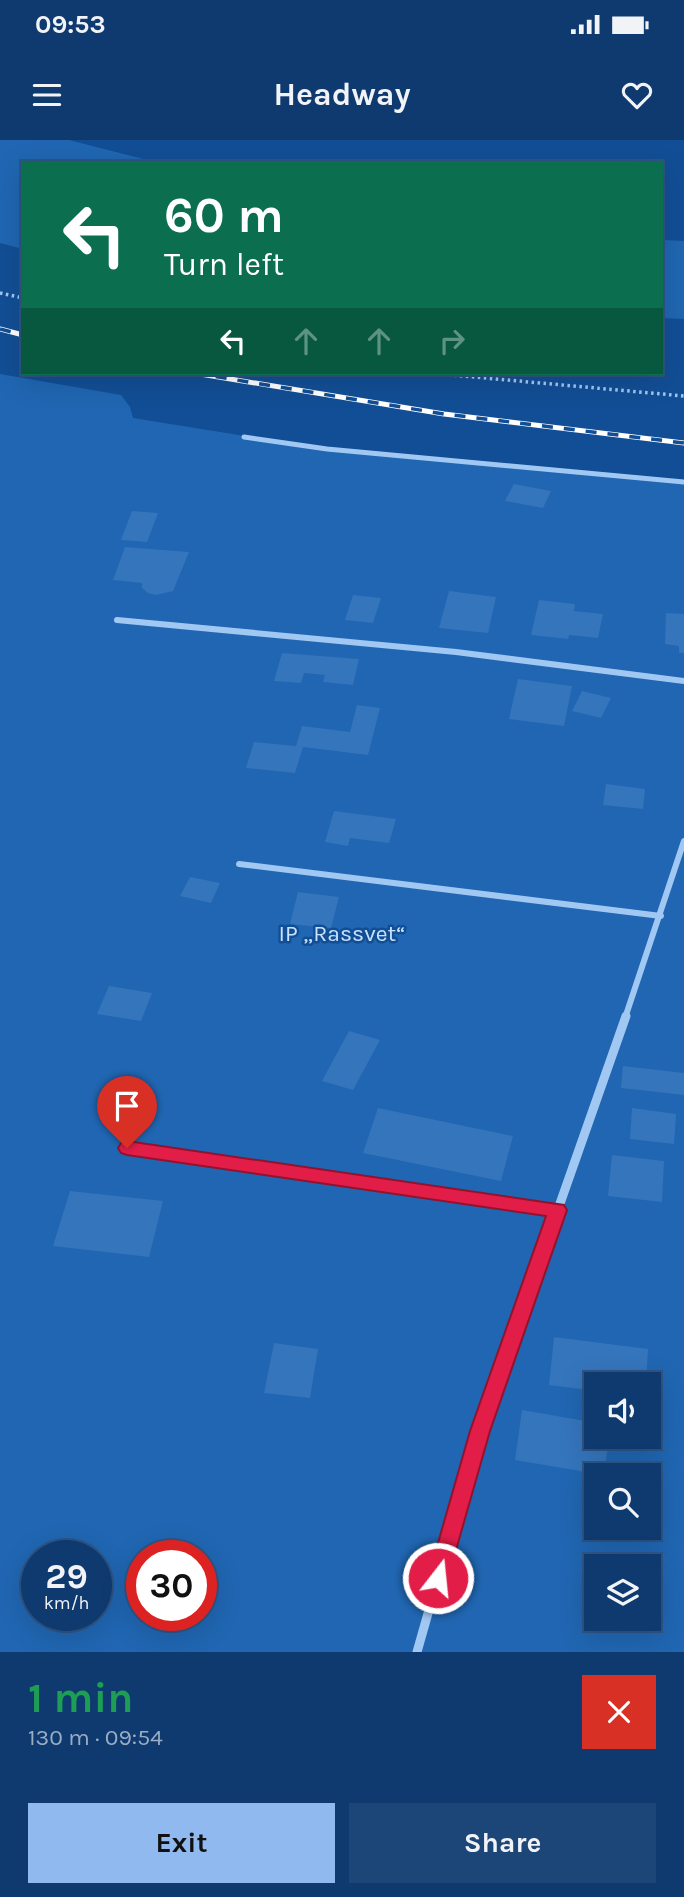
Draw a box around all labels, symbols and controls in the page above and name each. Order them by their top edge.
text: 09:53 [35,9,106,40]
icon: menu [28,76,66,114]
text: Headway [274,76,411,113]
icon: heart [618,76,656,114]
text: 60 m [164,187,284,244]
icon: left [49,189,140,280]
text: Turn left [164,246,284,283]
icon: left [214,322,252,360]
icon: ahead [287,322,325,360]
icon: ahead [360,322,398,360]
icon: right [433,322,471,360]
park label: IP „Rassvet“ [279,920,405,947]
pin [97,1076,157,1148]
icon: arrive [108,1087,146,1125]
map controls [584,1372,661,1631]
button: sound [584,1372,661,1449]
button: search [584,1463,661,1540]
speed limit sign: 30 [126,1540,217,1631]
position arrow [401,1541,475,1615]
button: layers [584,1554,661,1631]
text: 29 [45,1556,88,1597]
text: km/h [44,1592,89,1614]
text: 1 min [28,1673,133,1723]
button: close [582,1675,656,1749]
text: 130 m · 09:54 [28,1724,163,1751]
button: Exit [28,1803,335,1883]
button: Share [349,1803,656,1883]

